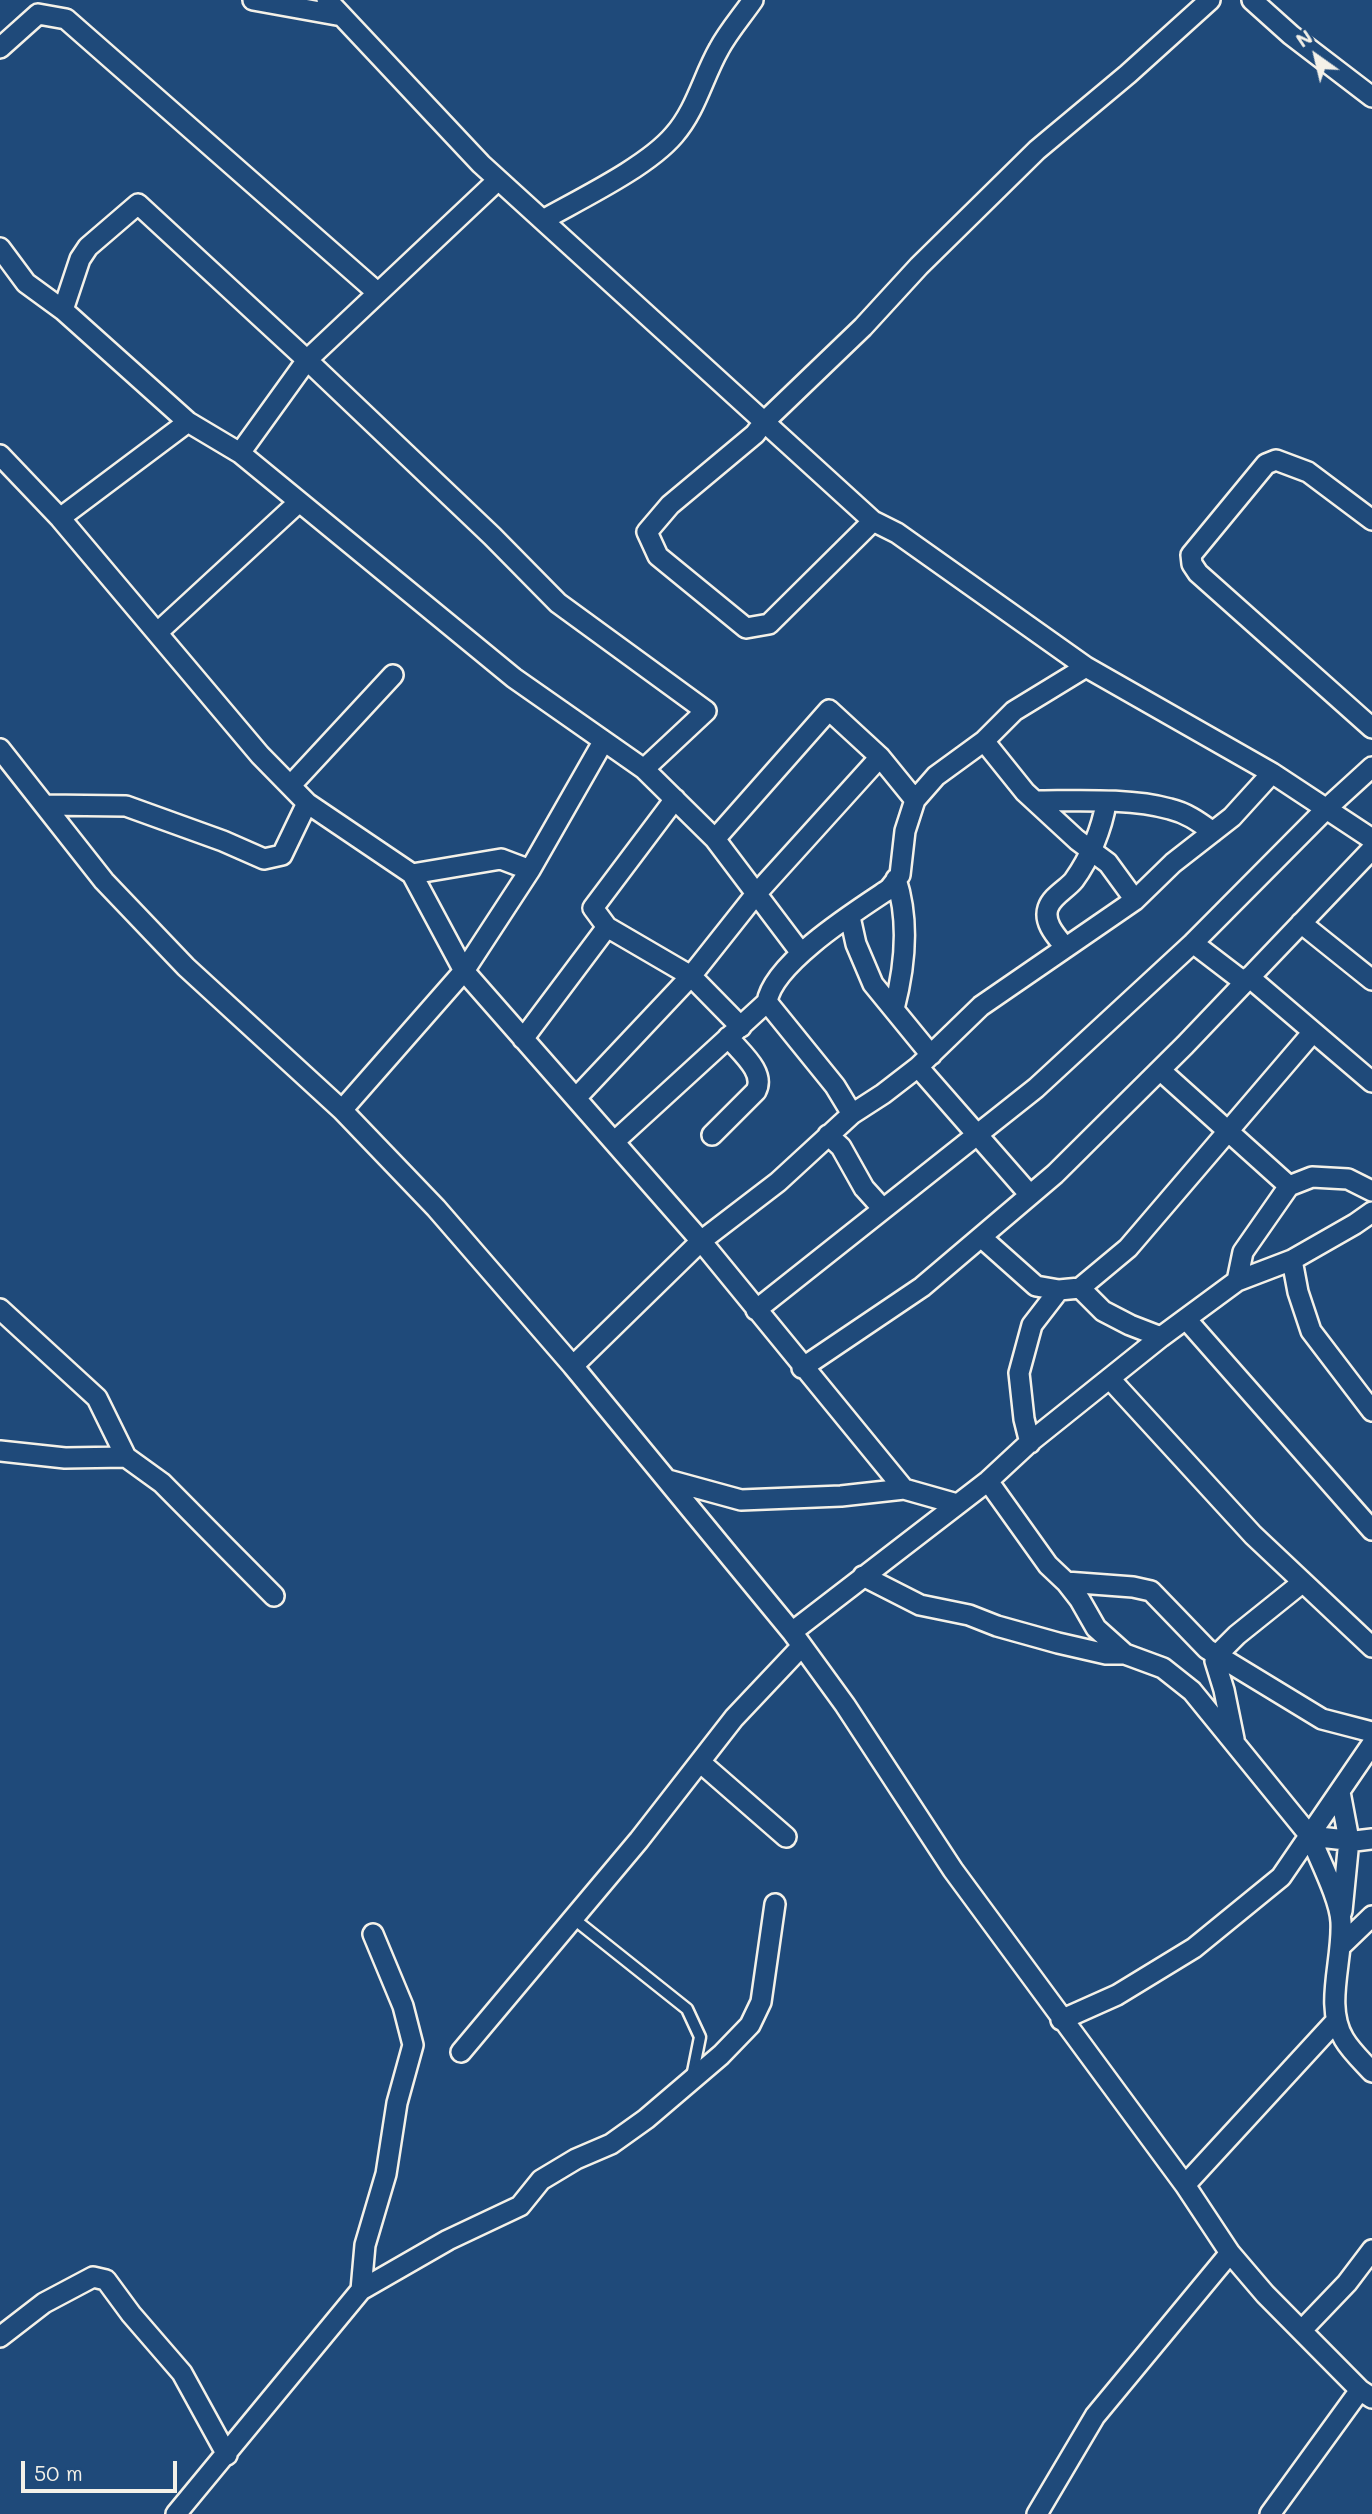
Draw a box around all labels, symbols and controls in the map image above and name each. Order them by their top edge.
north arrow [1281,21,1351,91]
text: N [1291,24,1317,53]
scale bar [24,2448,180,2492]
text: 50 m [34,2459,83,2486]

